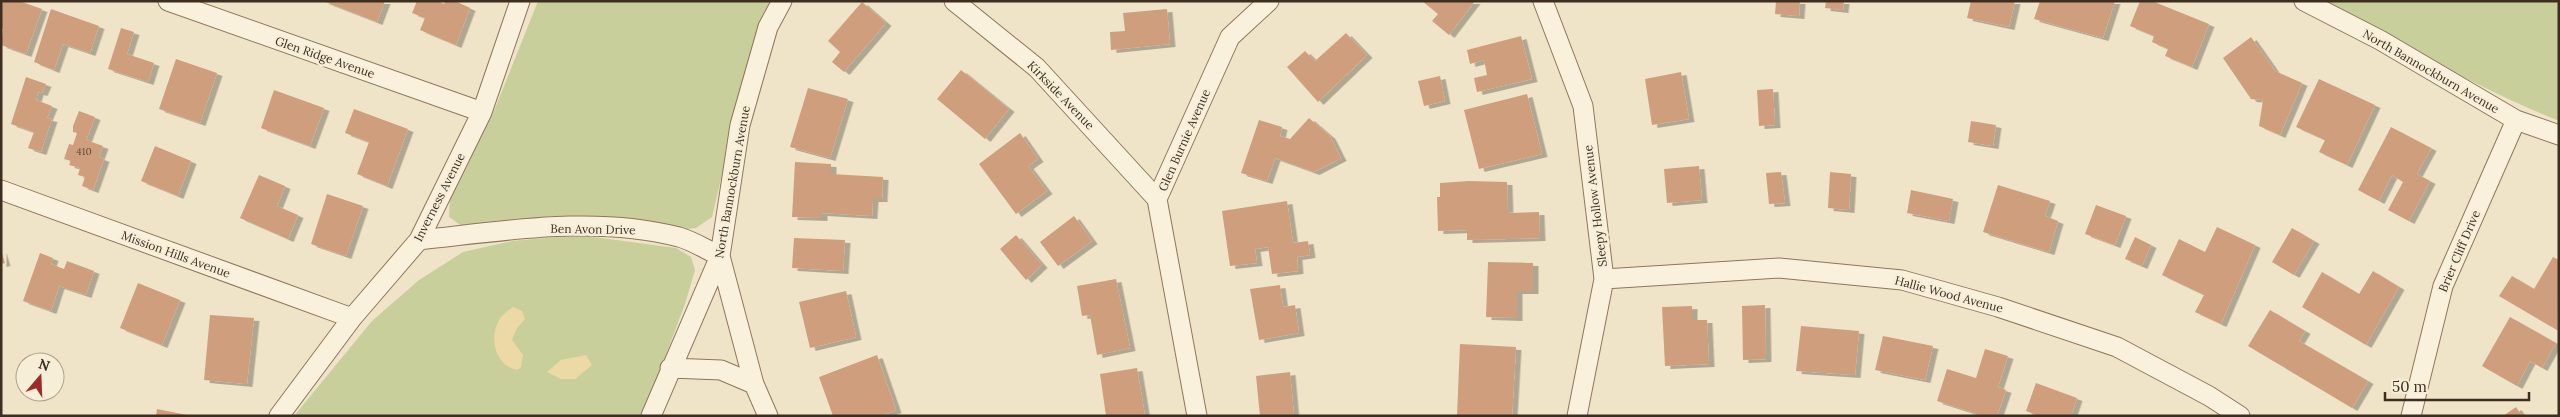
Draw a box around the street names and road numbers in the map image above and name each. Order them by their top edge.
street label: North Bannockburn Avenue [2360,26,2502,116]
street label: Glen Ridge Avenue [273,33,377,81]
street label: Kirkside Avenue [1024,58,1098,133]
street label: Glen Burnie Avenue [1155,86,1213,193]
street label: North Bannockburn Avenue [711,104,753,260]
street label: Sleepy Hollow Avenue [1580,144,1610,268]
street label: Inverness Avenue [410,150,468,244]
street label: Brier Cliff Drive [2435,207,2483,294]
street label: Ben Avon Drive [550,221,636,237]
street label: Mission Hills Avenue [119,227,233,281]
street label: Hallie Wood Avenue [1893,272,2005,316]

